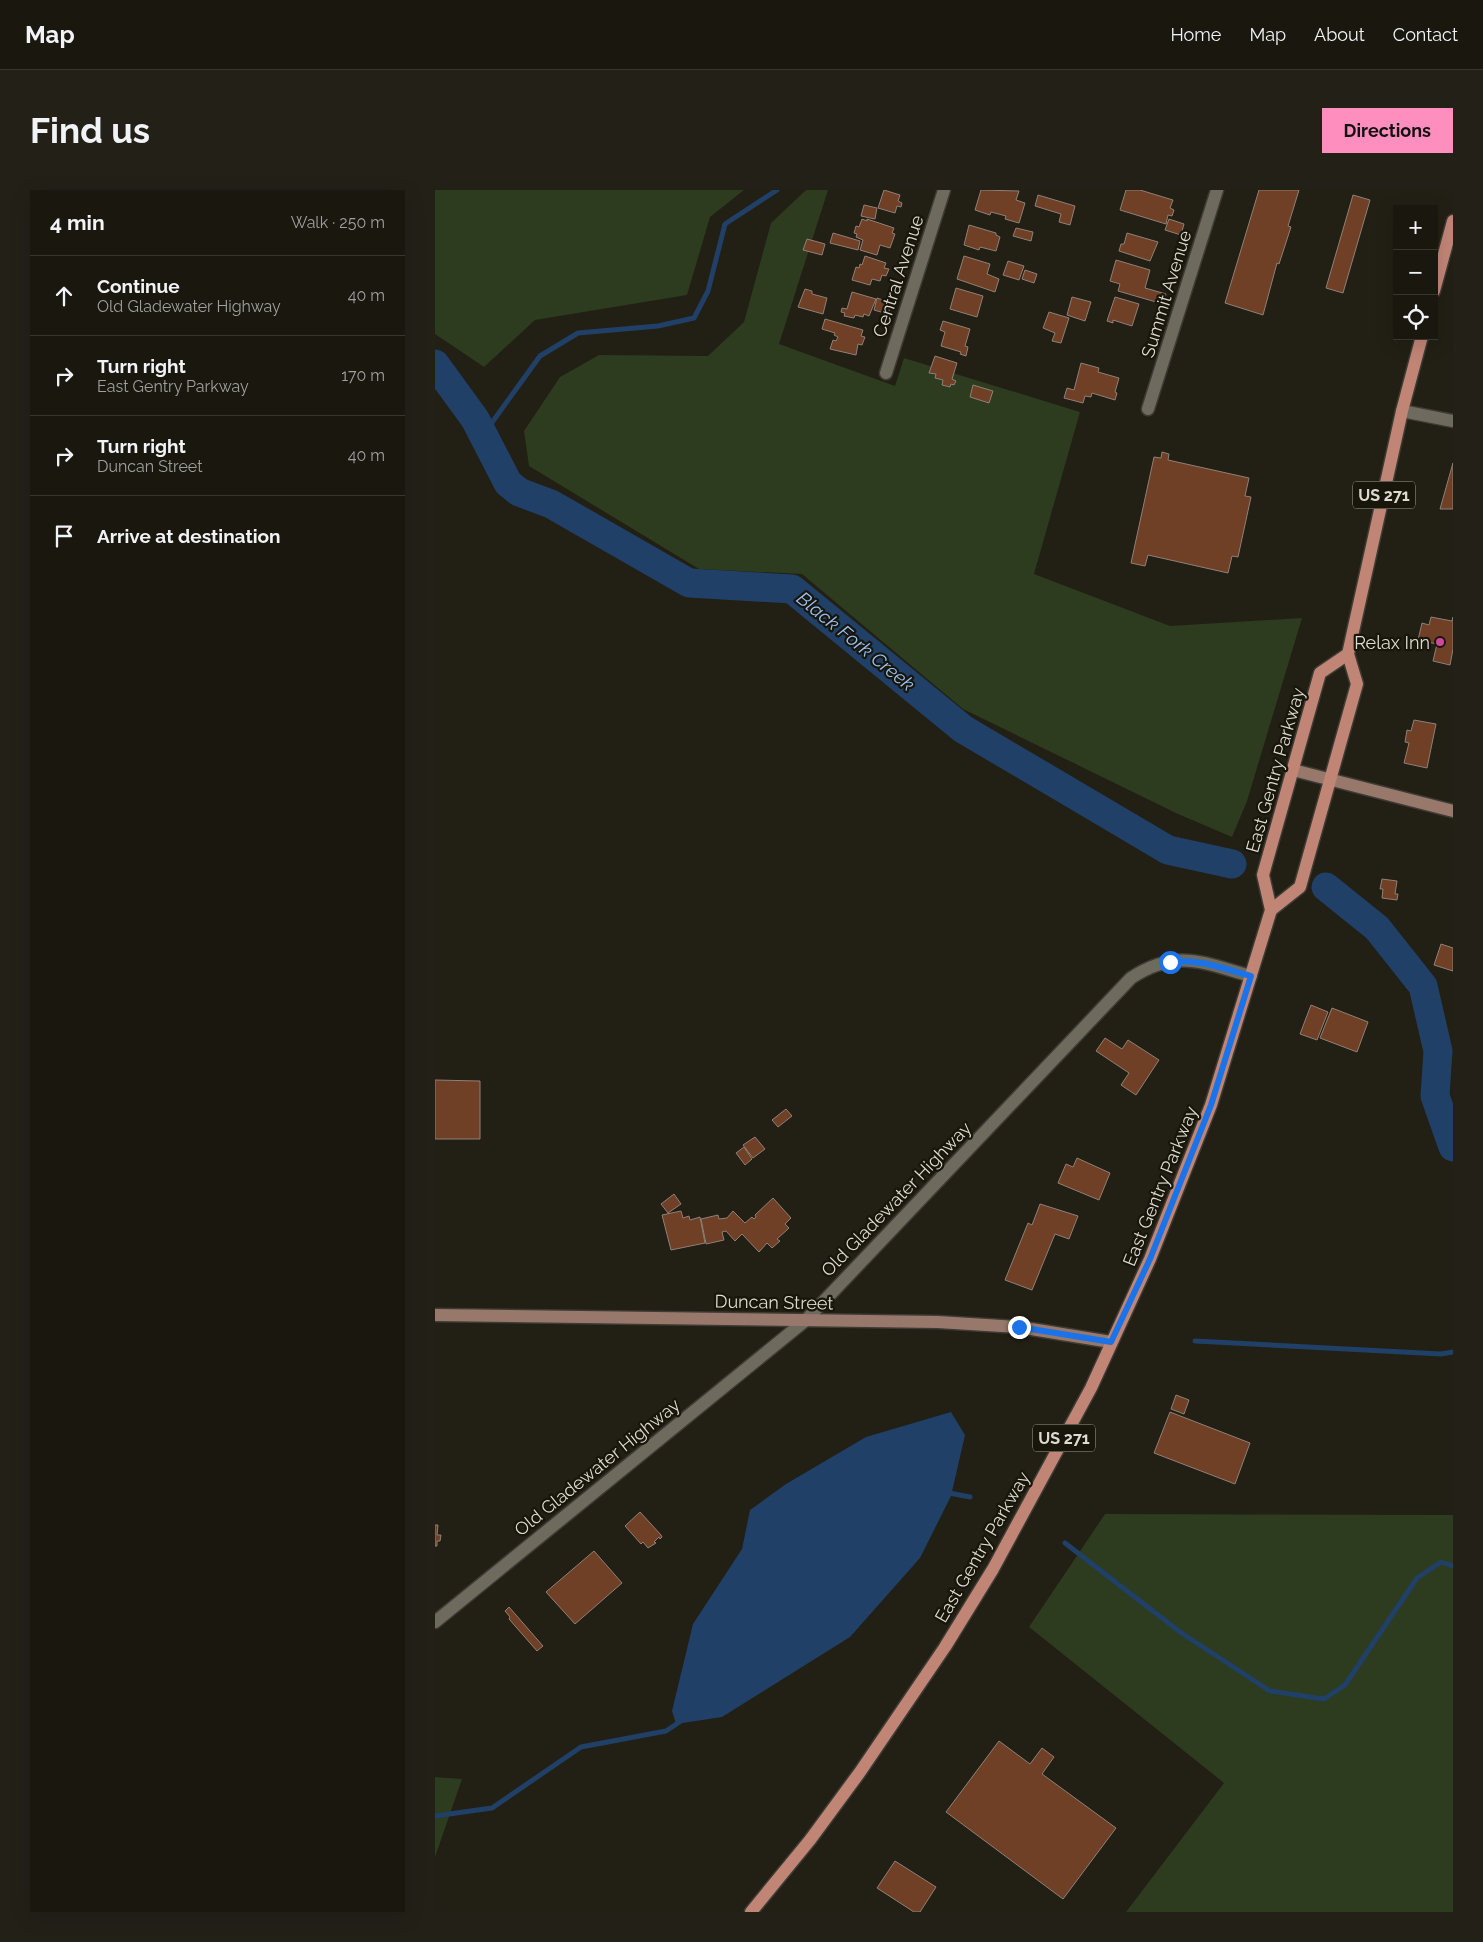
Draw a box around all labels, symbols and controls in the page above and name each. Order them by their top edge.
text: Map [25,20,75,49]
text: Home [1170,24,1221,45]
text: Map [1249,24,1286,45]
text: About [1314,24,1365,45]
text: Contact [1393,24,1458,45]
button: Directions [1322,108,1453,153]
text: Find us [30,110,150,151]
map controls [1393,205,1438,340]
button: + [1393,205,1438,250]
text: 4 min [50,210,105,235]
street label: Central Avenue [868,212,928,340]
text: Walk · 250 m [291,213,385,232]
street label: Summit Avenue [1137,227,1195,360]
button: − [1393,250,1438,295]
text: Continue [97,275,180,297]
icon: ahead [50,282,78,310]
text: 40 m [348,286,385,305]
button: locate [1393,295,1438,340]
text: Old Gladewater Highway [97,297,281,316]
text: Turn right [97,355,186,377]
icon: right [50,362,78,390]
text: 170 m [341,366,385,385]
text: East Gentry Parkway [97,377,249,396]
text: Turn right [97,435,186,457]
icon: right [50,442,78,470]
text: 40 m [348,446,385,465]
text: Duncan Street [97,457,203,476]
road number: US 271 [1353,482,1415,508]
icon: arrive [50,522,78,550]
text: Arrive at destination [97,525,281,547]
water label: Black Fork Creek [793,587,919,695]
place label: Relax Inn [1354,632,1430,653]
marker: Relax Inn [1434,636,1446,648]
street label: East Gentry Parkway [1241,685,1309,855]
route start [1159,951,1182,974]
street label: East Gentry Parkway [1118,1103,1202,1269]
street label: Old Gladewater Highway [817,1117,975,1281]
street label: Duncan Street [714,1290,834,1314]
route end [1008,1316,1031,1339]
street label: Old Gladewater Highway [510,1394,684,1540]
road number: US 271 [1033,1424,1095,1452]
street label: East Gentry Parkway [930,1468,1034,1626]

